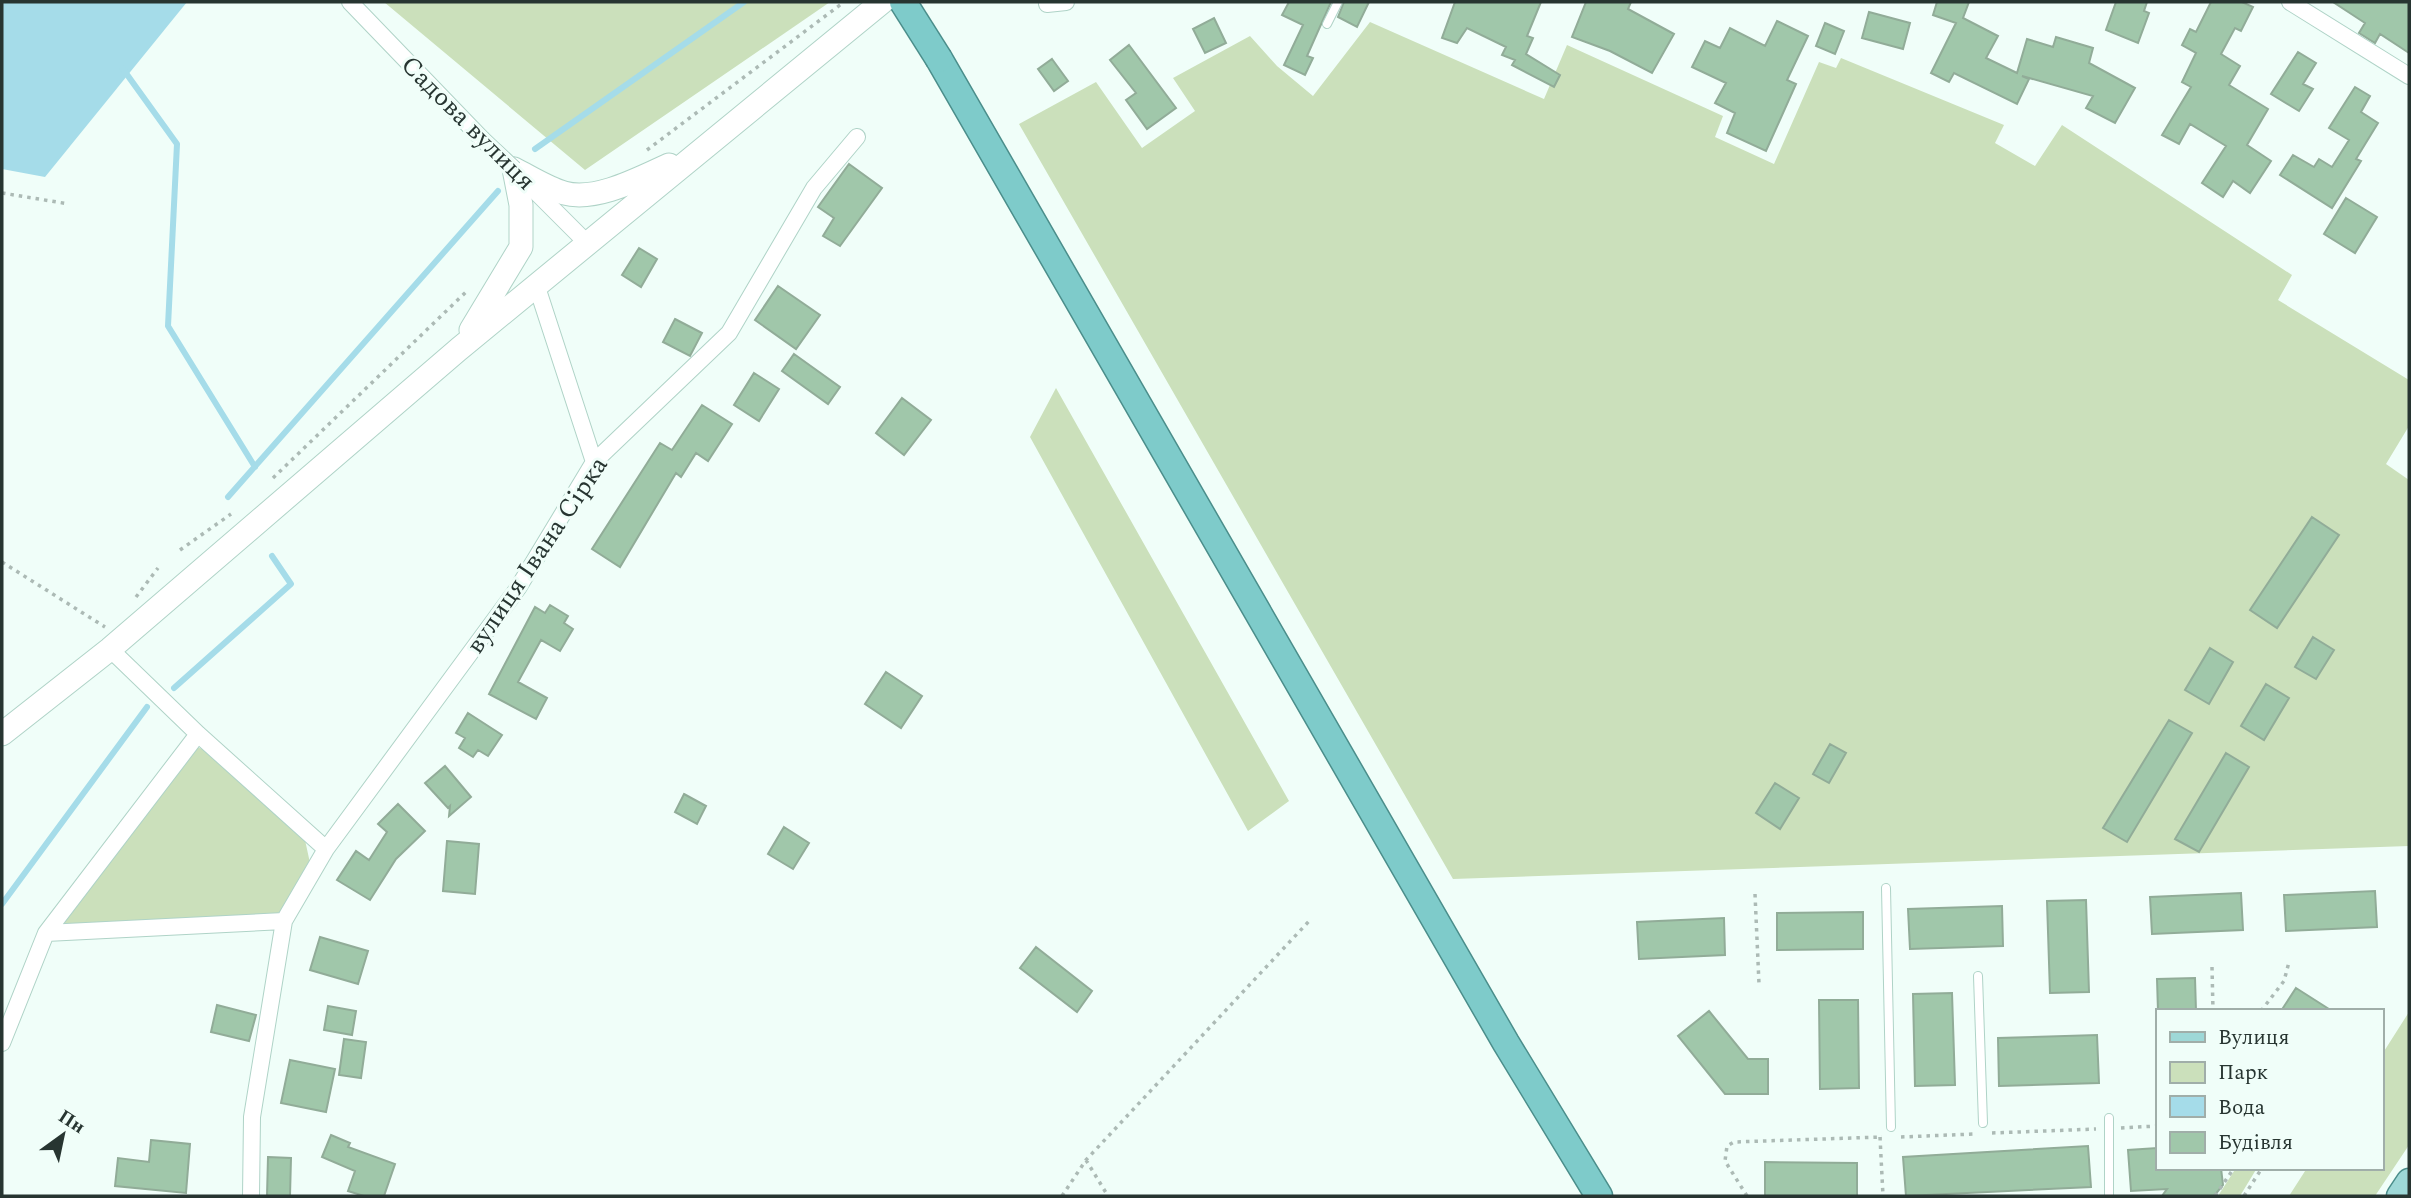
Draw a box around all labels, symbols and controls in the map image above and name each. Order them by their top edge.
street label: Садова вулиця [391,46,545,200]
street label: вулиця Івана Сірка [456,448,618,662]
legend [2156,1009,2383,1170]
text: Вулиця [2218,1022,2289,1054]
text: Парк [2218,1057,2269,1089]
text: Вода [2218,1092,2266,1124]
north arrow [28,1100,98,1170]
text: Пн [52,1102,91,1142]
text: Будівля [2218,1127,2293,1159]

